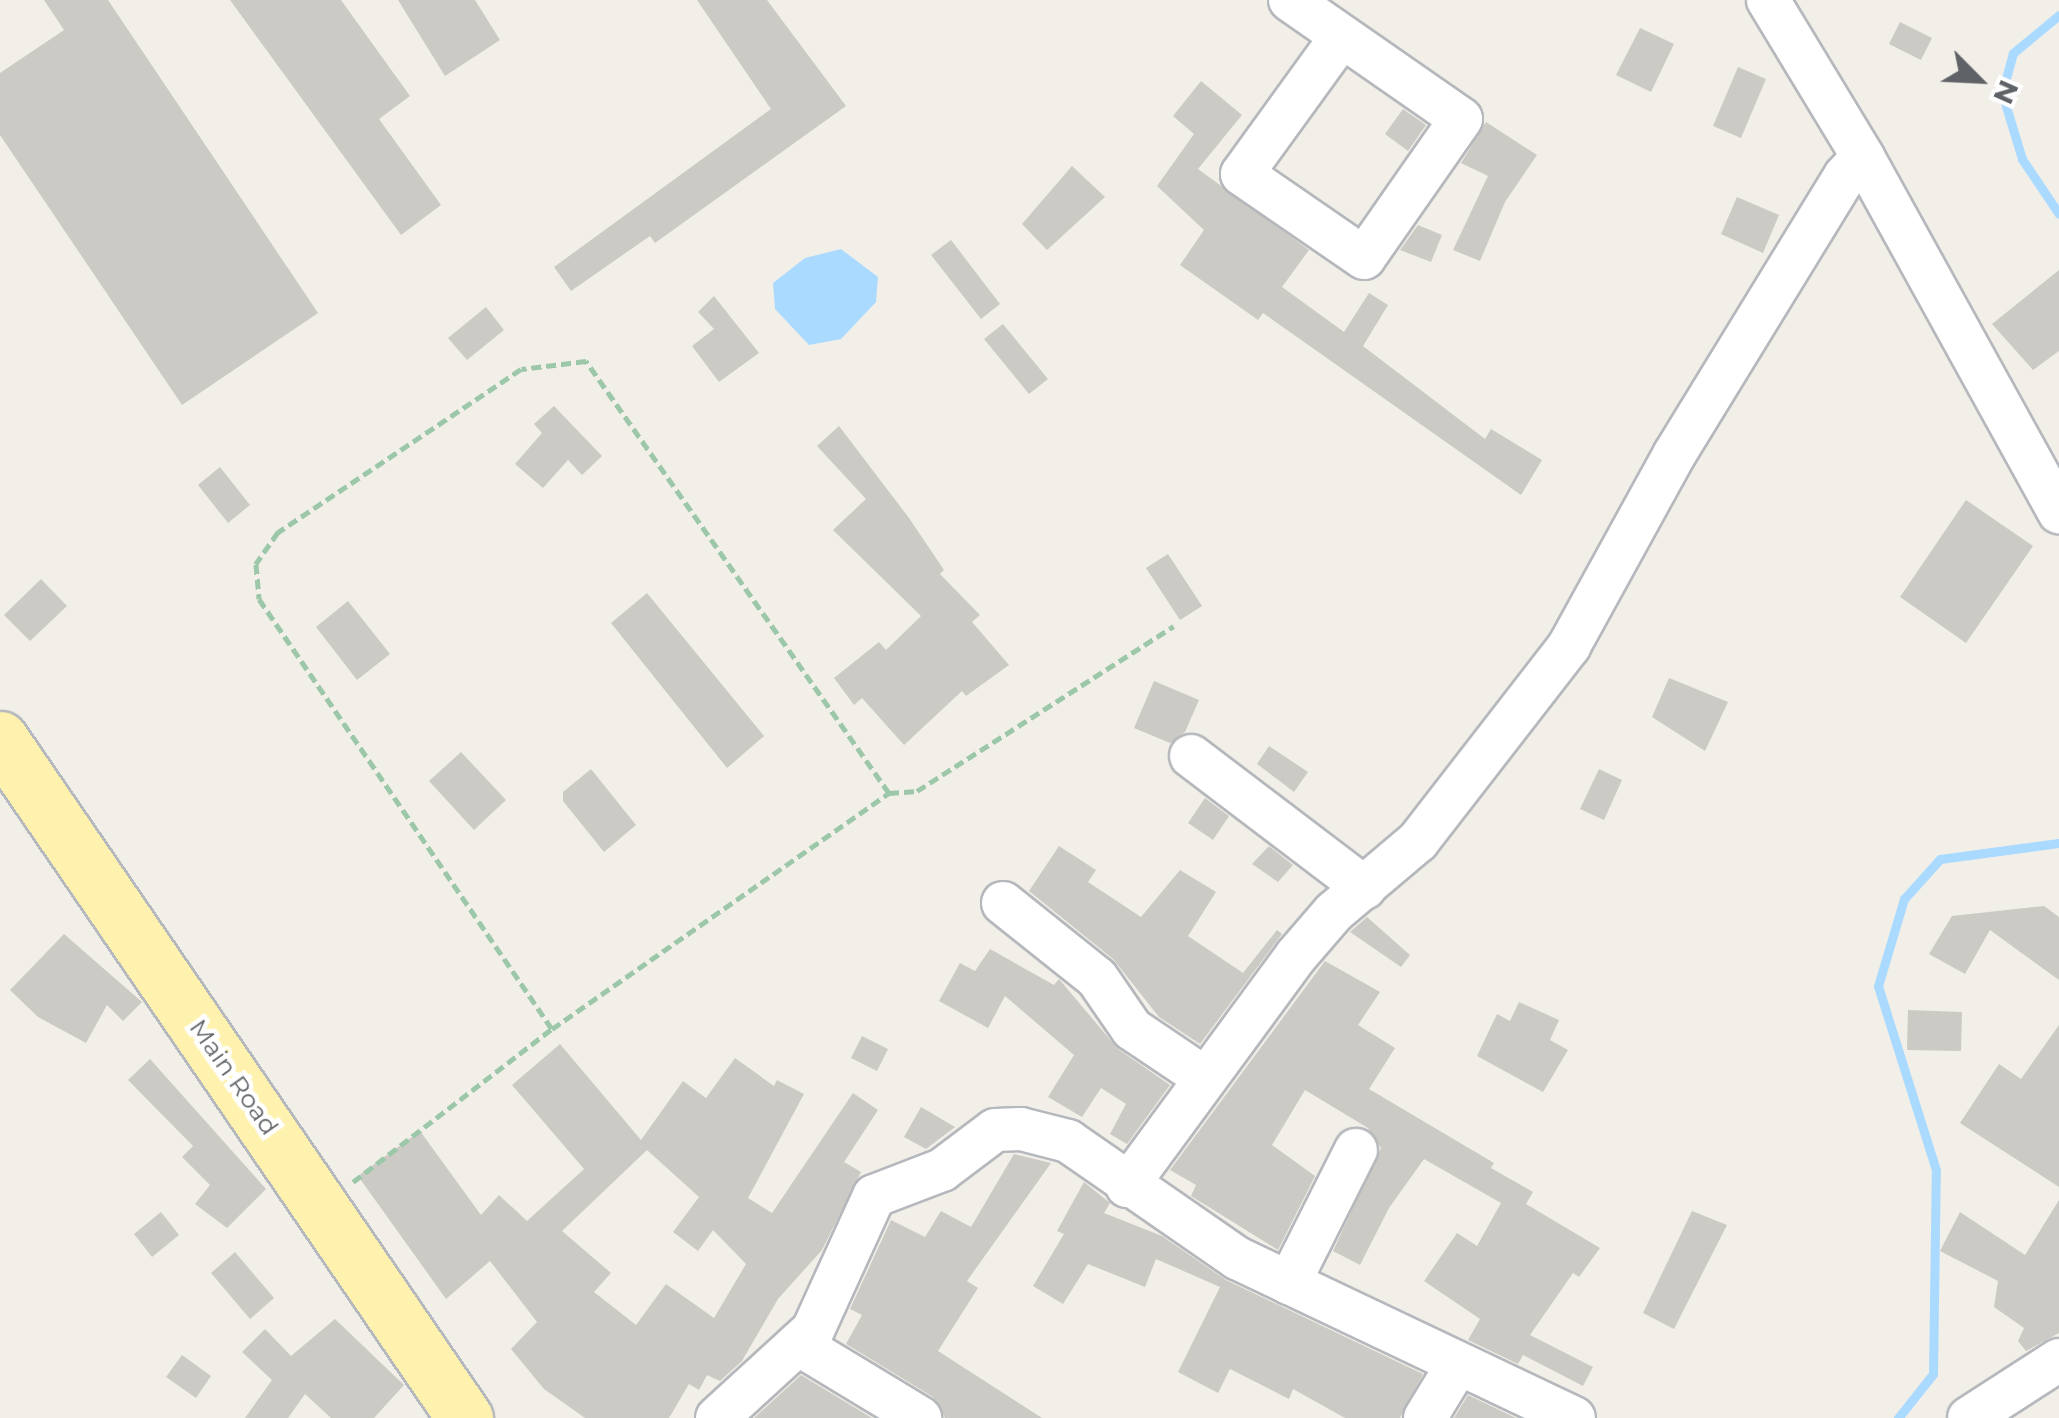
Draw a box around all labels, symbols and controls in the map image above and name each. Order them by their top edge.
north arrow [1929,30,2029,130]
text: N [1986,75,2027,109]
street label: Main Road [183,1013,285,1141]

